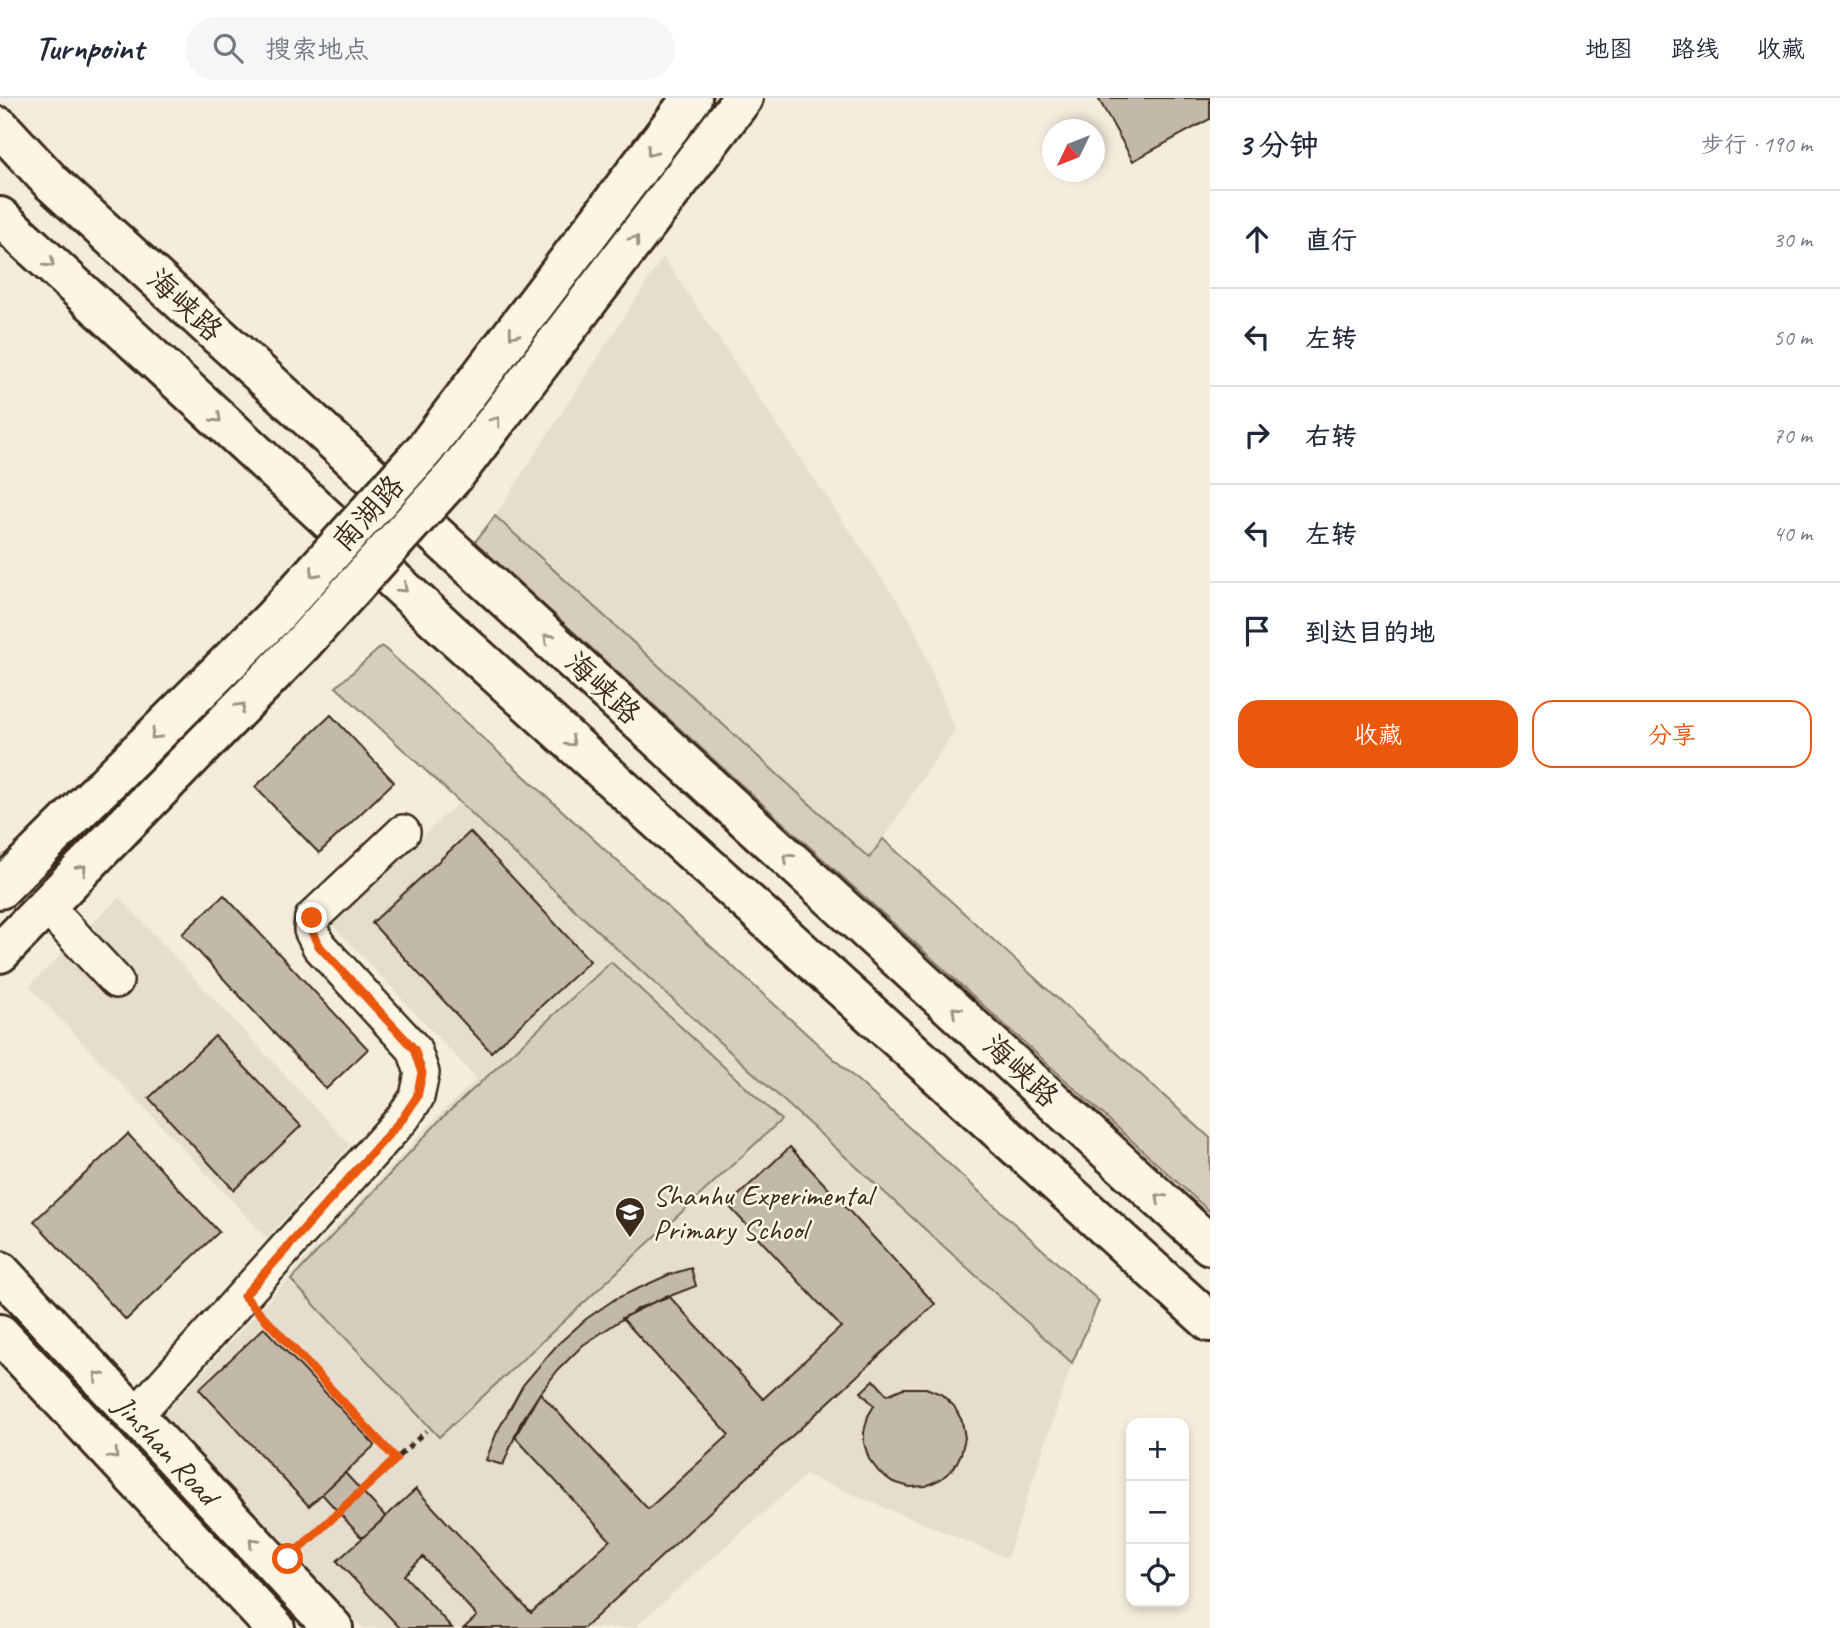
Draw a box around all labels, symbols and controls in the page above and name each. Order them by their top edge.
search box [185,17,675,80]
text: Turnpoint [35,27,143,69]
icon: search [209,29,247,67]
text: 搜索地点 [265,33,369,66]
text: 地图 [1585,34,1633,64]
text: 路线 [1671,34,1719,64]
text: 收藏 [1757,34,1805,64]
north arrow [1042,119,1105,182]
text: 3 分钟 [1238,126,1319,164]
text: 步行 · 190 m [1701,130,1812,159]
one-way arrow [646,145,659,157]
icon: ahead [1238,220,1276,258]
text: 直行 [1305,224,1357,257]
text: 30 m [1773,225,1812,254]
one-way arrow [626,235,639,248]
one-way arrow [42,255,55,268]
street label: 海峡路 [139,260,231,350]
icon: left [1238,318,1276,356]
text: 左转 [1305,322,1357,355]
text: 50 m [1773,323,1812,352]
one-way arrow [509,326,521,338]
one-way arrow [209,409,222,422]
one-way arrow [488,416,501,428]
icon: right [1238,416,1276,454]
text: 右转 [1305,420,1357,453]
text: 70 m [1773,421,1812,450]
street label: 南湖路 [324,467,412,559]
icon: left [1238,514,1276,552]
text: 左转 [1305,518,1357,551]
text: 40 m [1773,519,1812,548]
one-way arrow [310,565,322,578]
one-way arrow [395,580,408,593]
icon: arrive [1238,612,1276,650]
text: 到达目的地 [1305,616,1435,649]
one-way arrow [543,633,556,646]
street label: 海峡路 [557,643,649,733]
button: 收藏 [1238,700,1518,768]
button: 分享 [1532,700,1812,768]
one-way arrow [233,702,246,715]
one-way arrow [150,727,163,740]
one-way arrow [563,734,576,746]
one-way arrow [783,853,796,866]
one-way arrow [74,865,87,878]
route end [296,902,327,933]
one-way arrow [951,1007,964,1020]
street label: 海峡路 [975,1026,1067,1116]
place label: Shanhu Experimental Primary School [653,1176,877,1248]
one-way arrow [1155,1194,1168,1207]
school or university icon: Shanhu Experimental Primary School [613,1195,647,1239]
one-way arrow [93,1371,106,1384]
street label: Jinshan Road [104,1386,229,1516]
map controls [1126,1418,1189,1607]
button: + [1126,1418,1189,1481]
one-way arrow [105,1447,118,1460]
button: − [1126,1481,1189,1544]
one-way arrow [248,1537,261,1550]
route start [272,1543,303,1574]
button: locate [1126,1544,1189,1607]

